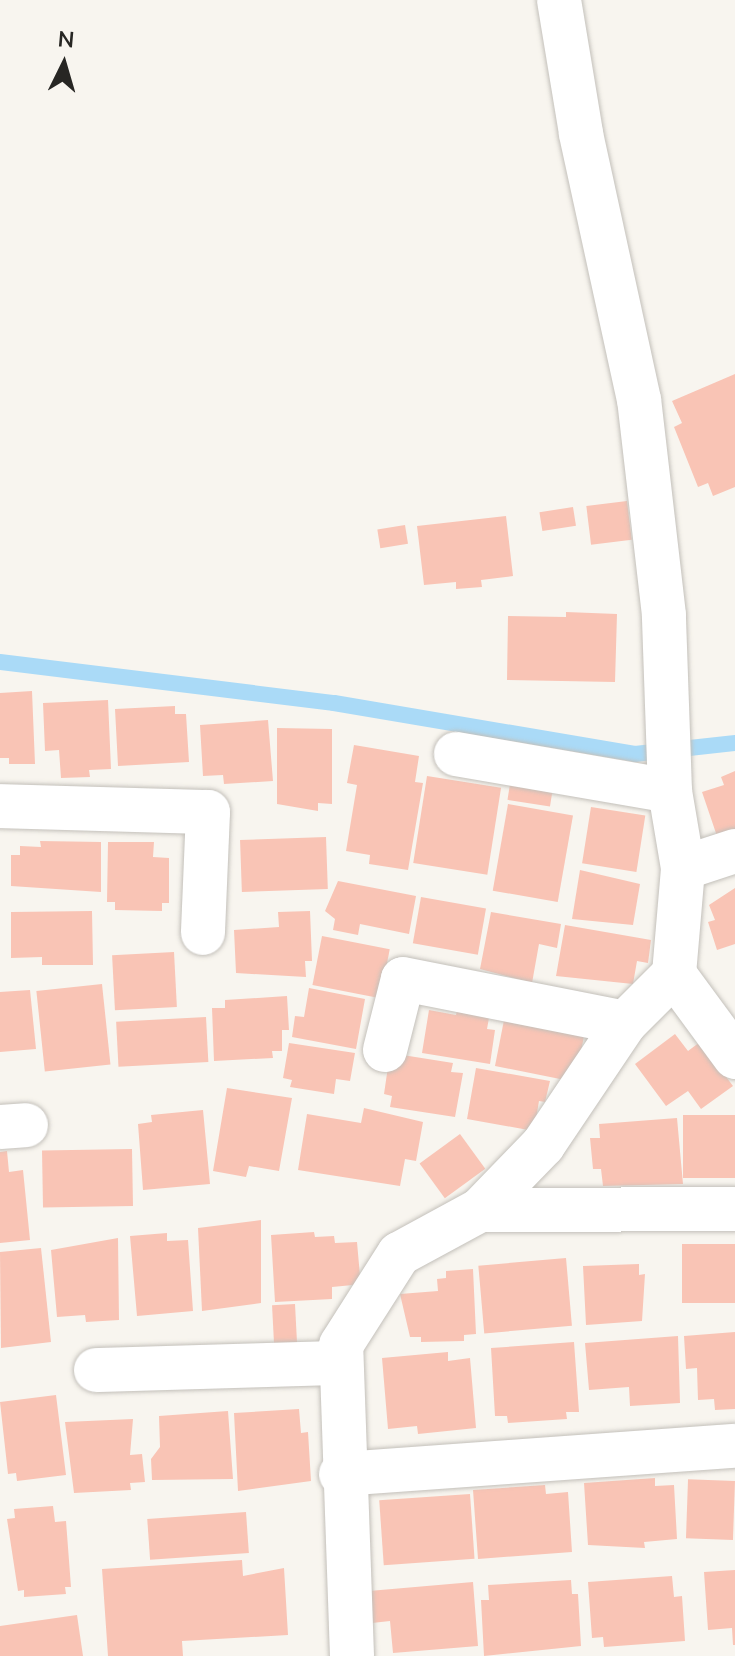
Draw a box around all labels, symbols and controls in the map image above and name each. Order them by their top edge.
north arrow [24,24,104,104]
text: N [57,24,76,56]

